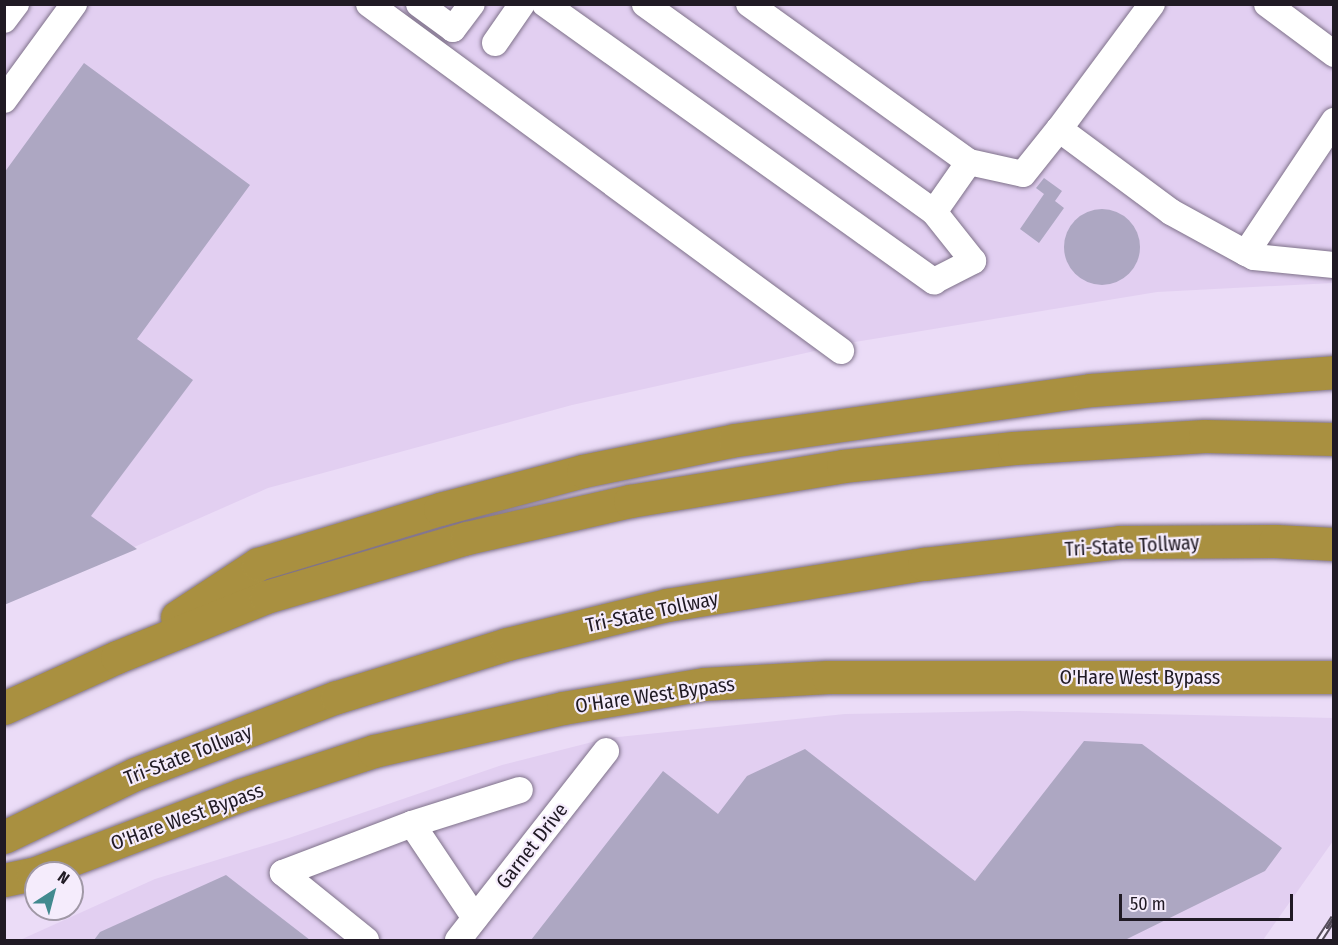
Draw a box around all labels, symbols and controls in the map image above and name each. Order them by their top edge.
street label: Tri-State Tollway [1064,530,1200,562]
street label: Tri-State Tollway [584,586,720,638]
street label: O'Hare West Bypass [1060,665,1220,689]
street label: O'Hare West Bypass [574,672,736,718]
street label: Tri-State Tollway [121,720,255,790]
street label: O'Hare West Bypass [107,778,267,856]
street label: Garnet Drive [491,798,573,894]
north arrow [24,861,84,921]
text: N [54,867,73,888]
scale bar [1122,882,1296,920]
text: 50 m [1130,893,1166,915]

